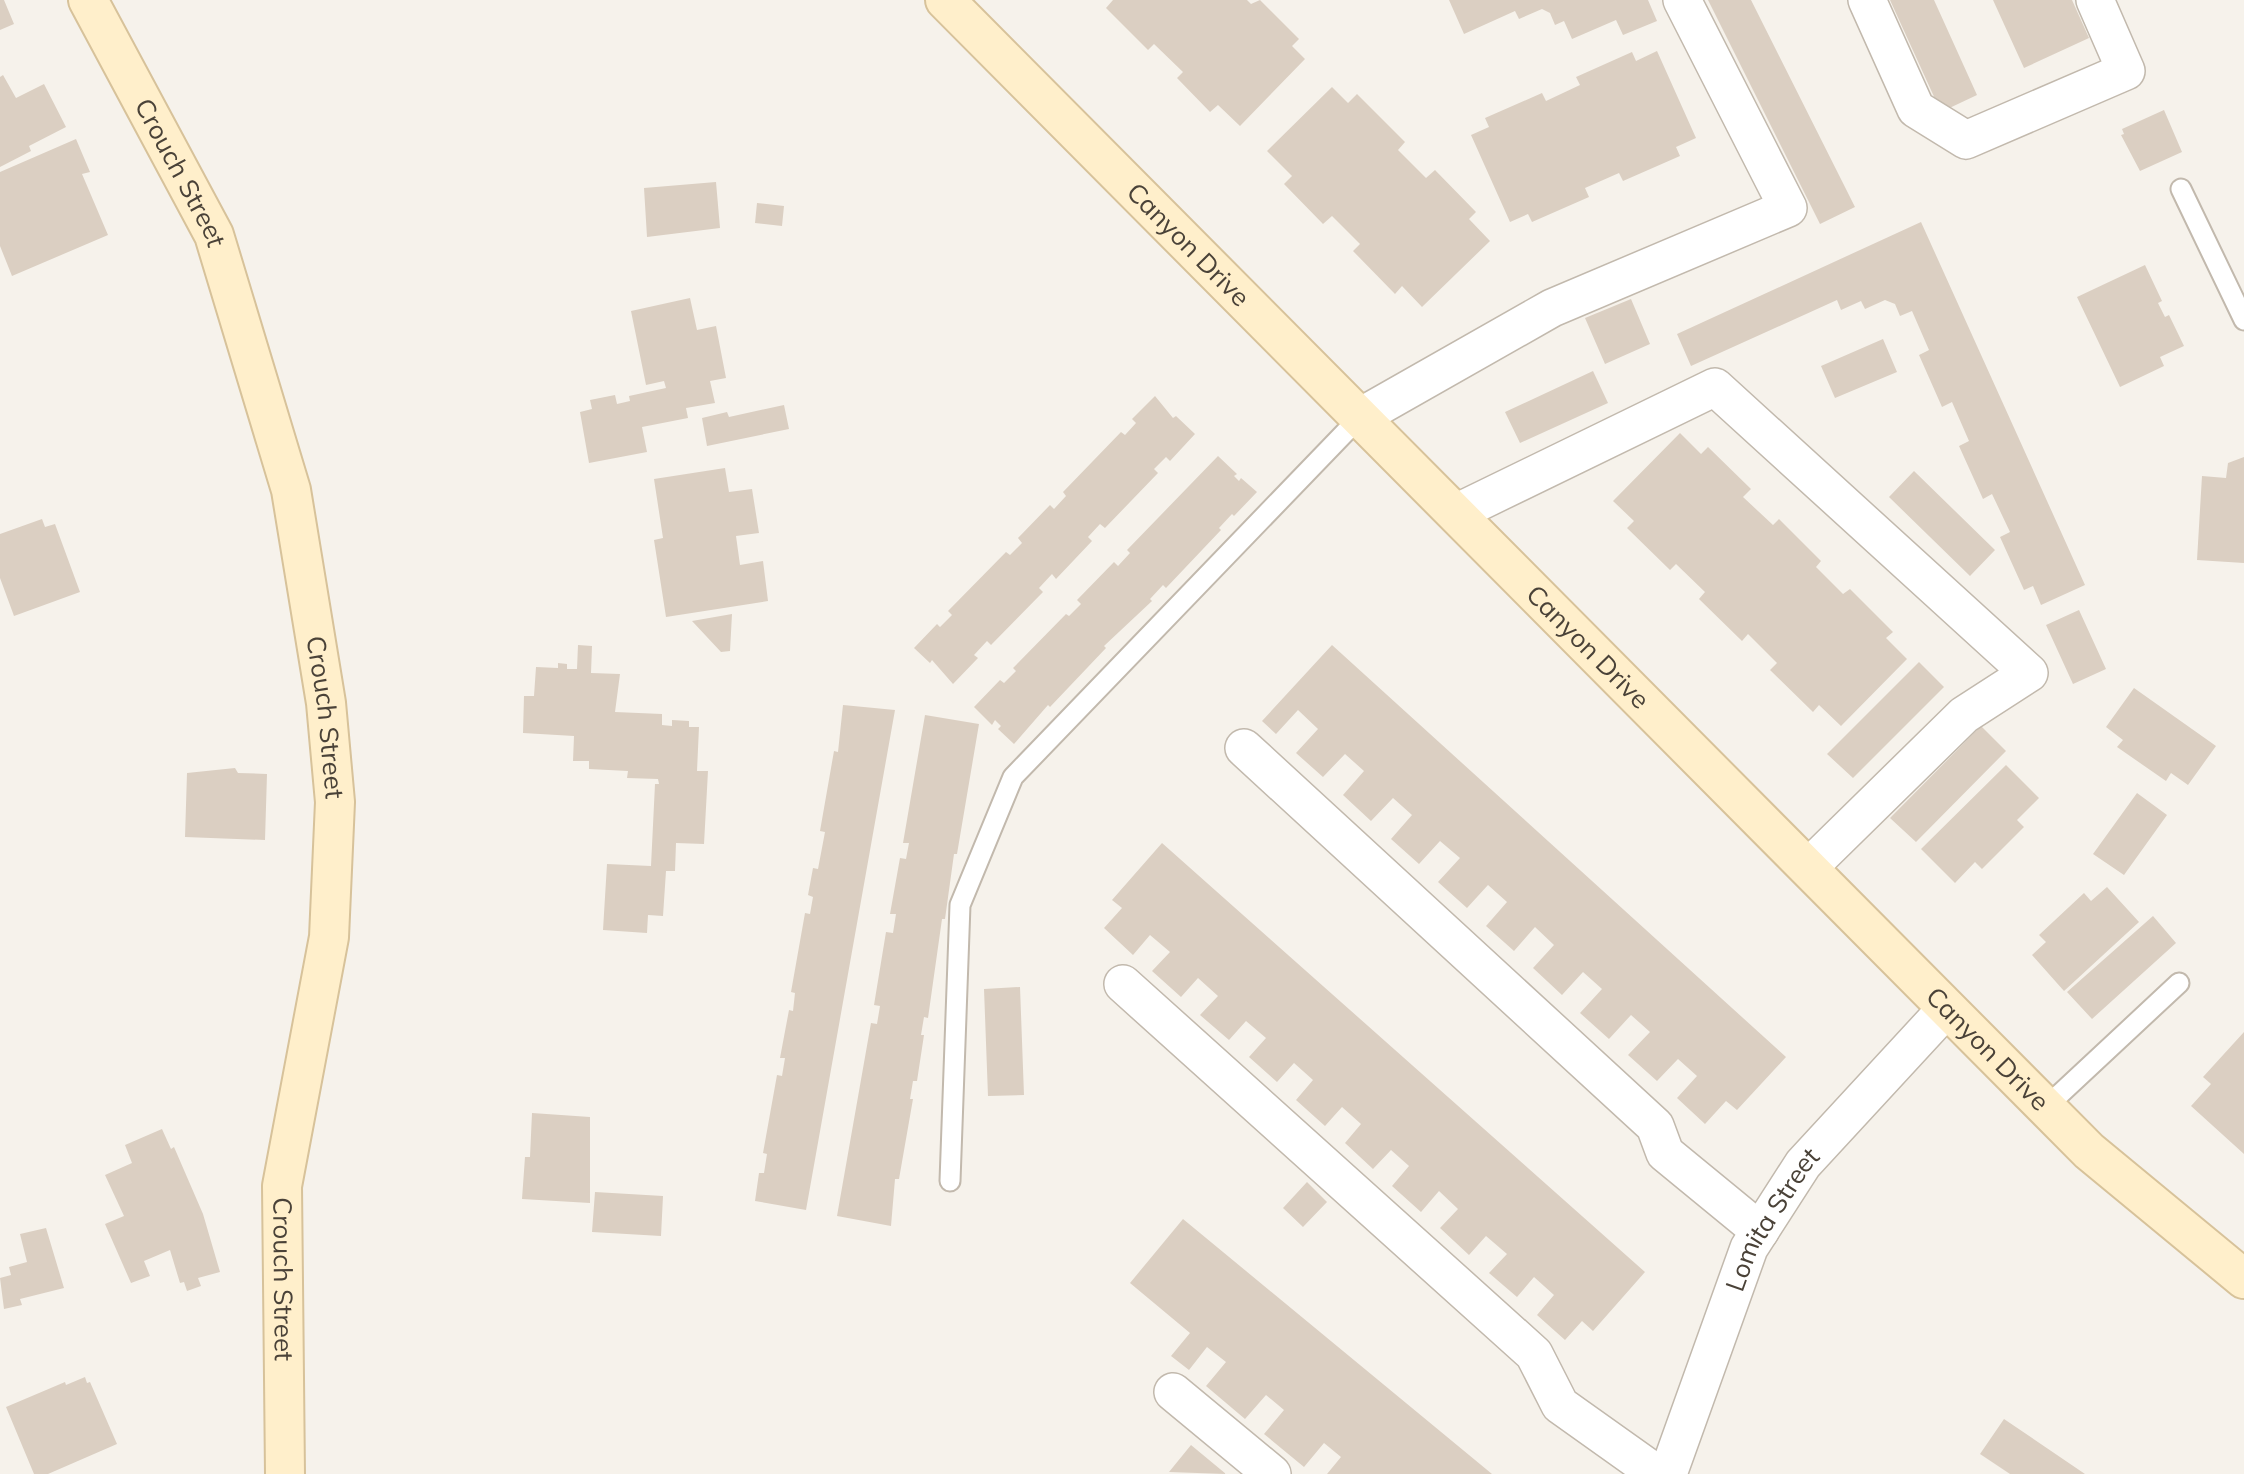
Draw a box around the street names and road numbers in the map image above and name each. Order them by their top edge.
street label: Crouch Street [128,93,234,250]
street label: Canyon Drive [1120,175,1257,313]
street label: Canyon Drive [1520,578,1657,715]
street label: Crouch Street [299,633,352,800]
street label: Canyon Drive [1919,980,2057,1118]
street label: Lomita Street [1718,1140,1826,1296]
street label: Crouch Street [266,1197,301,1361]

